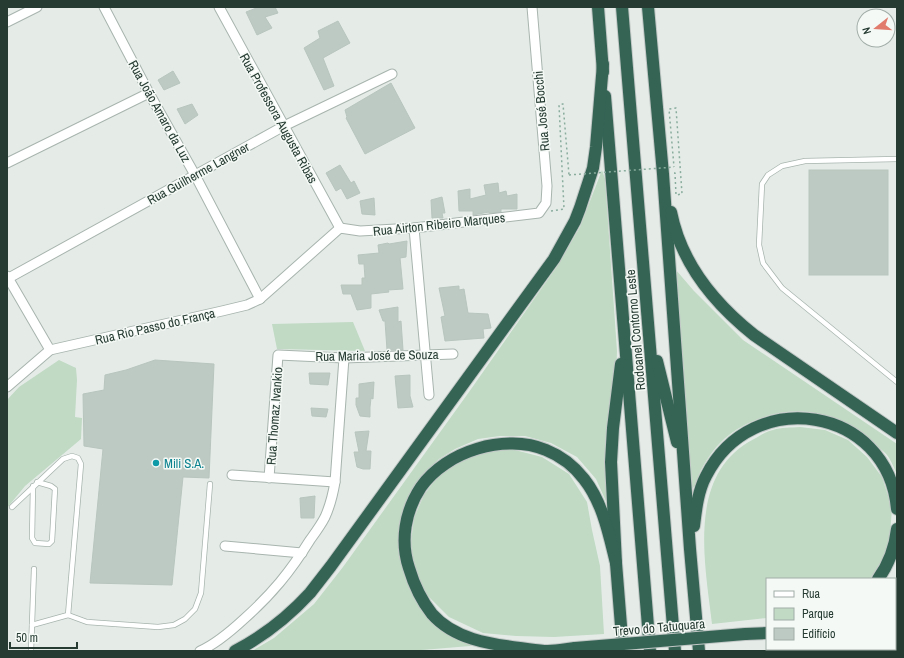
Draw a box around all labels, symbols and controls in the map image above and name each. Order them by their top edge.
north arrow [856,8,896,48]
text: N [859,26,874,36]
street label: Rua Professora Augusta Ribas [236,50,321,186]
street label: Rua João Amaro da Luz [124,57,195,165]
street label: Rua José Bocchi [530,70,553,152]
street label: Rua Guilherme Langner [144,138,253,209]
street label: Rua Airton Ribeiro Marques [372,209,506,240]
street label: Rodoanel Contorno Leste [622,269,649,391]
street label: Rua Rio Passo do França [93,304,217,349]
street label: Rua Maria José de Souza [315,346,439,365]
street label: Rua Thomaz Ivankio [263,366,286,466]
place label: Mili S.A. [164,455,204,472]
marker: Mili S.A. [151,458,161,468]
legend [766,578,896,650]
text: Rua [802,586,821,602]
text: Parque [802,606,834,622]
street label: Trevo do Tatuquara [612,615,706,640]
scale bar [10,624,77,650]
text: Edifício [802,626,835,642]
text: 50 m [16,630,38,646]

